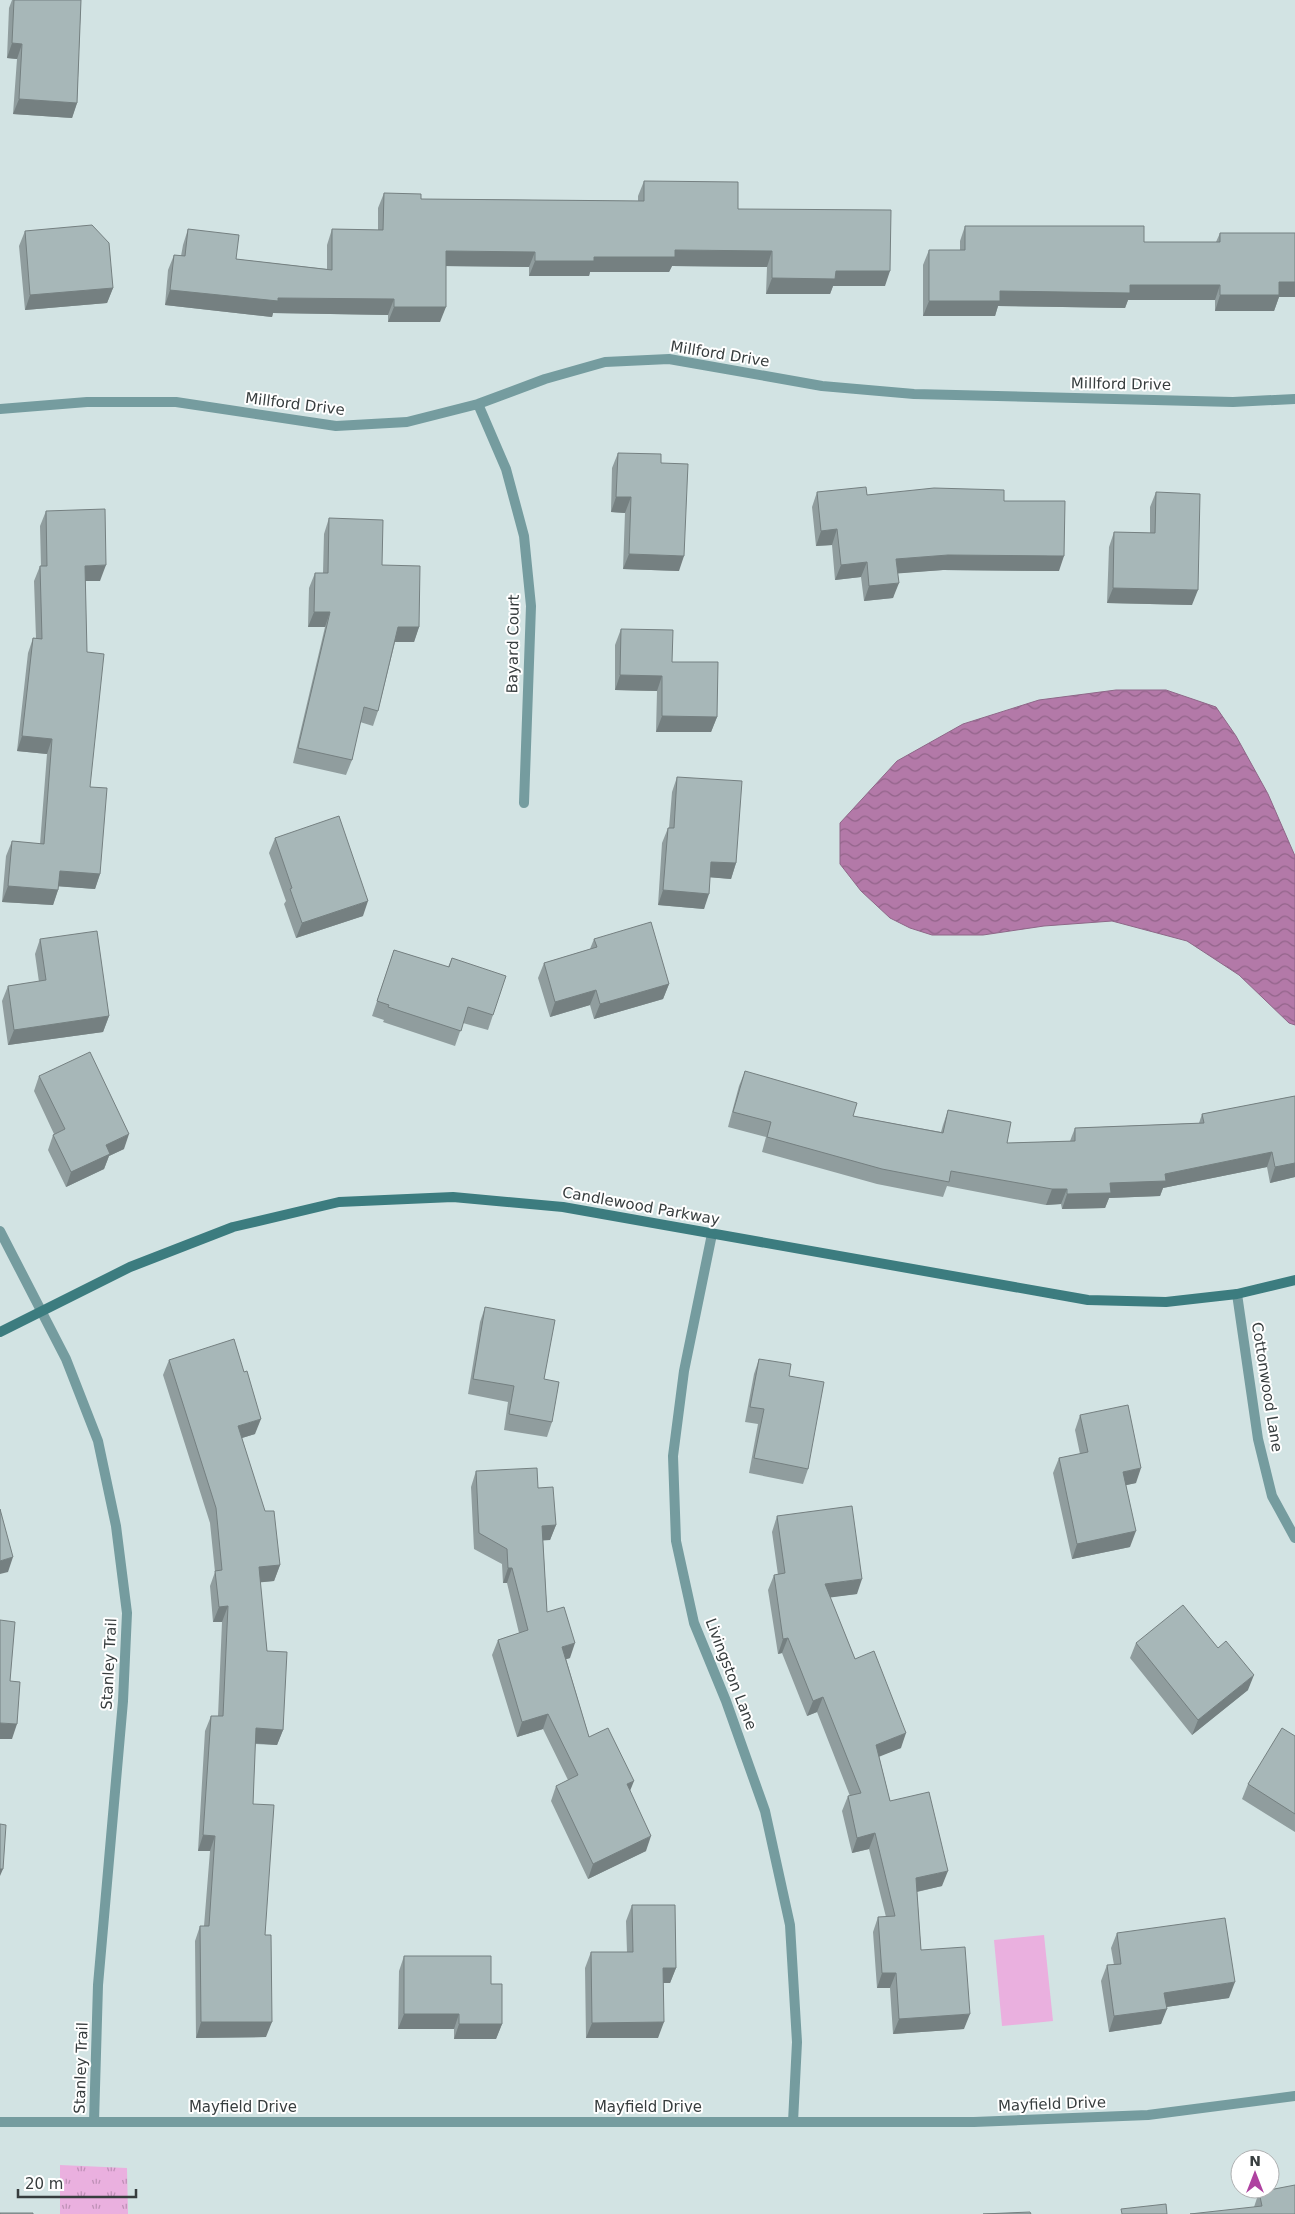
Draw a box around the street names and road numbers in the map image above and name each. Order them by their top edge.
street label: Millford Drive [669,337,771,371]
street label: Millford Drive [1071,374,1171,394]
street label: Millford Drive [244,389,346,419]
street label: Bayard Court [503,594,523,694]
street label: Candlewood Parkway [561,1183,721,1229]
street label: Cottonwood Lane [1248,1321,1286,1453]
street label: Livingston Lane [701,1616,761,1732]
street label: Stanley Trail [98,1618,120,1710]
street label: Stanley Trail [70,2022,92,2114]
street label: Mayfield Drive [998,2093,1106,2115]
street label: Mayfield Drive [189,2098,297,2116]
street label: Mayfield Drive [594,2098,702,2116]

